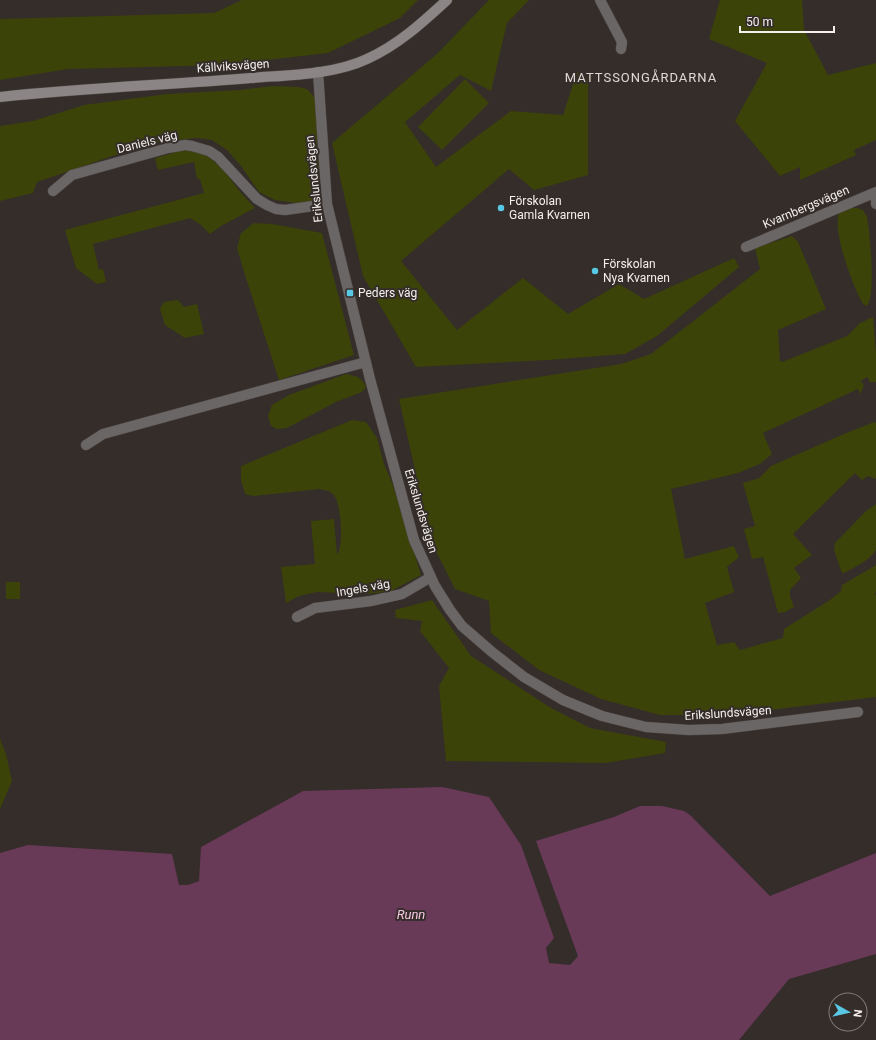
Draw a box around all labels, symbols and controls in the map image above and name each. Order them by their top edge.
scale bar [740,8,834,34]
text: 50 m [746,15,773,29]
street label: Källviksvägen [196,56,270,76]
district label: MATTSSONGÅRDARNA [565,69,717,85]
street label: Daniels väg [116,128,178,156]
street label: Erikslundsvägen [302,135,326,223]
street label: Kvarnbergsvägen [761,183,851,231]
place label: Förskolan Gamla Kvarnen [509,194,590,222]
marker: Förskolan Gamla Kvarnen [496,203,506,213]
place label: Förskolan Nya Kvarnen [603,257,670,285]
marker: Förskolan Nya Kvarnen [590,266,600,276]
place label: Peders väg [358,286,417,300]
marker: Peders väg [345,288,355,298]
street label: Erikslundsvägen [402,467,440,555]
street label: Ingels väg [335,576,391,600]
street label: Erikslundsvägen [684,703,772,723]
water label: Runn [397,907,425,922]
north arrow [828,992,868,1032]
text: N [850,1009,864,1018]

